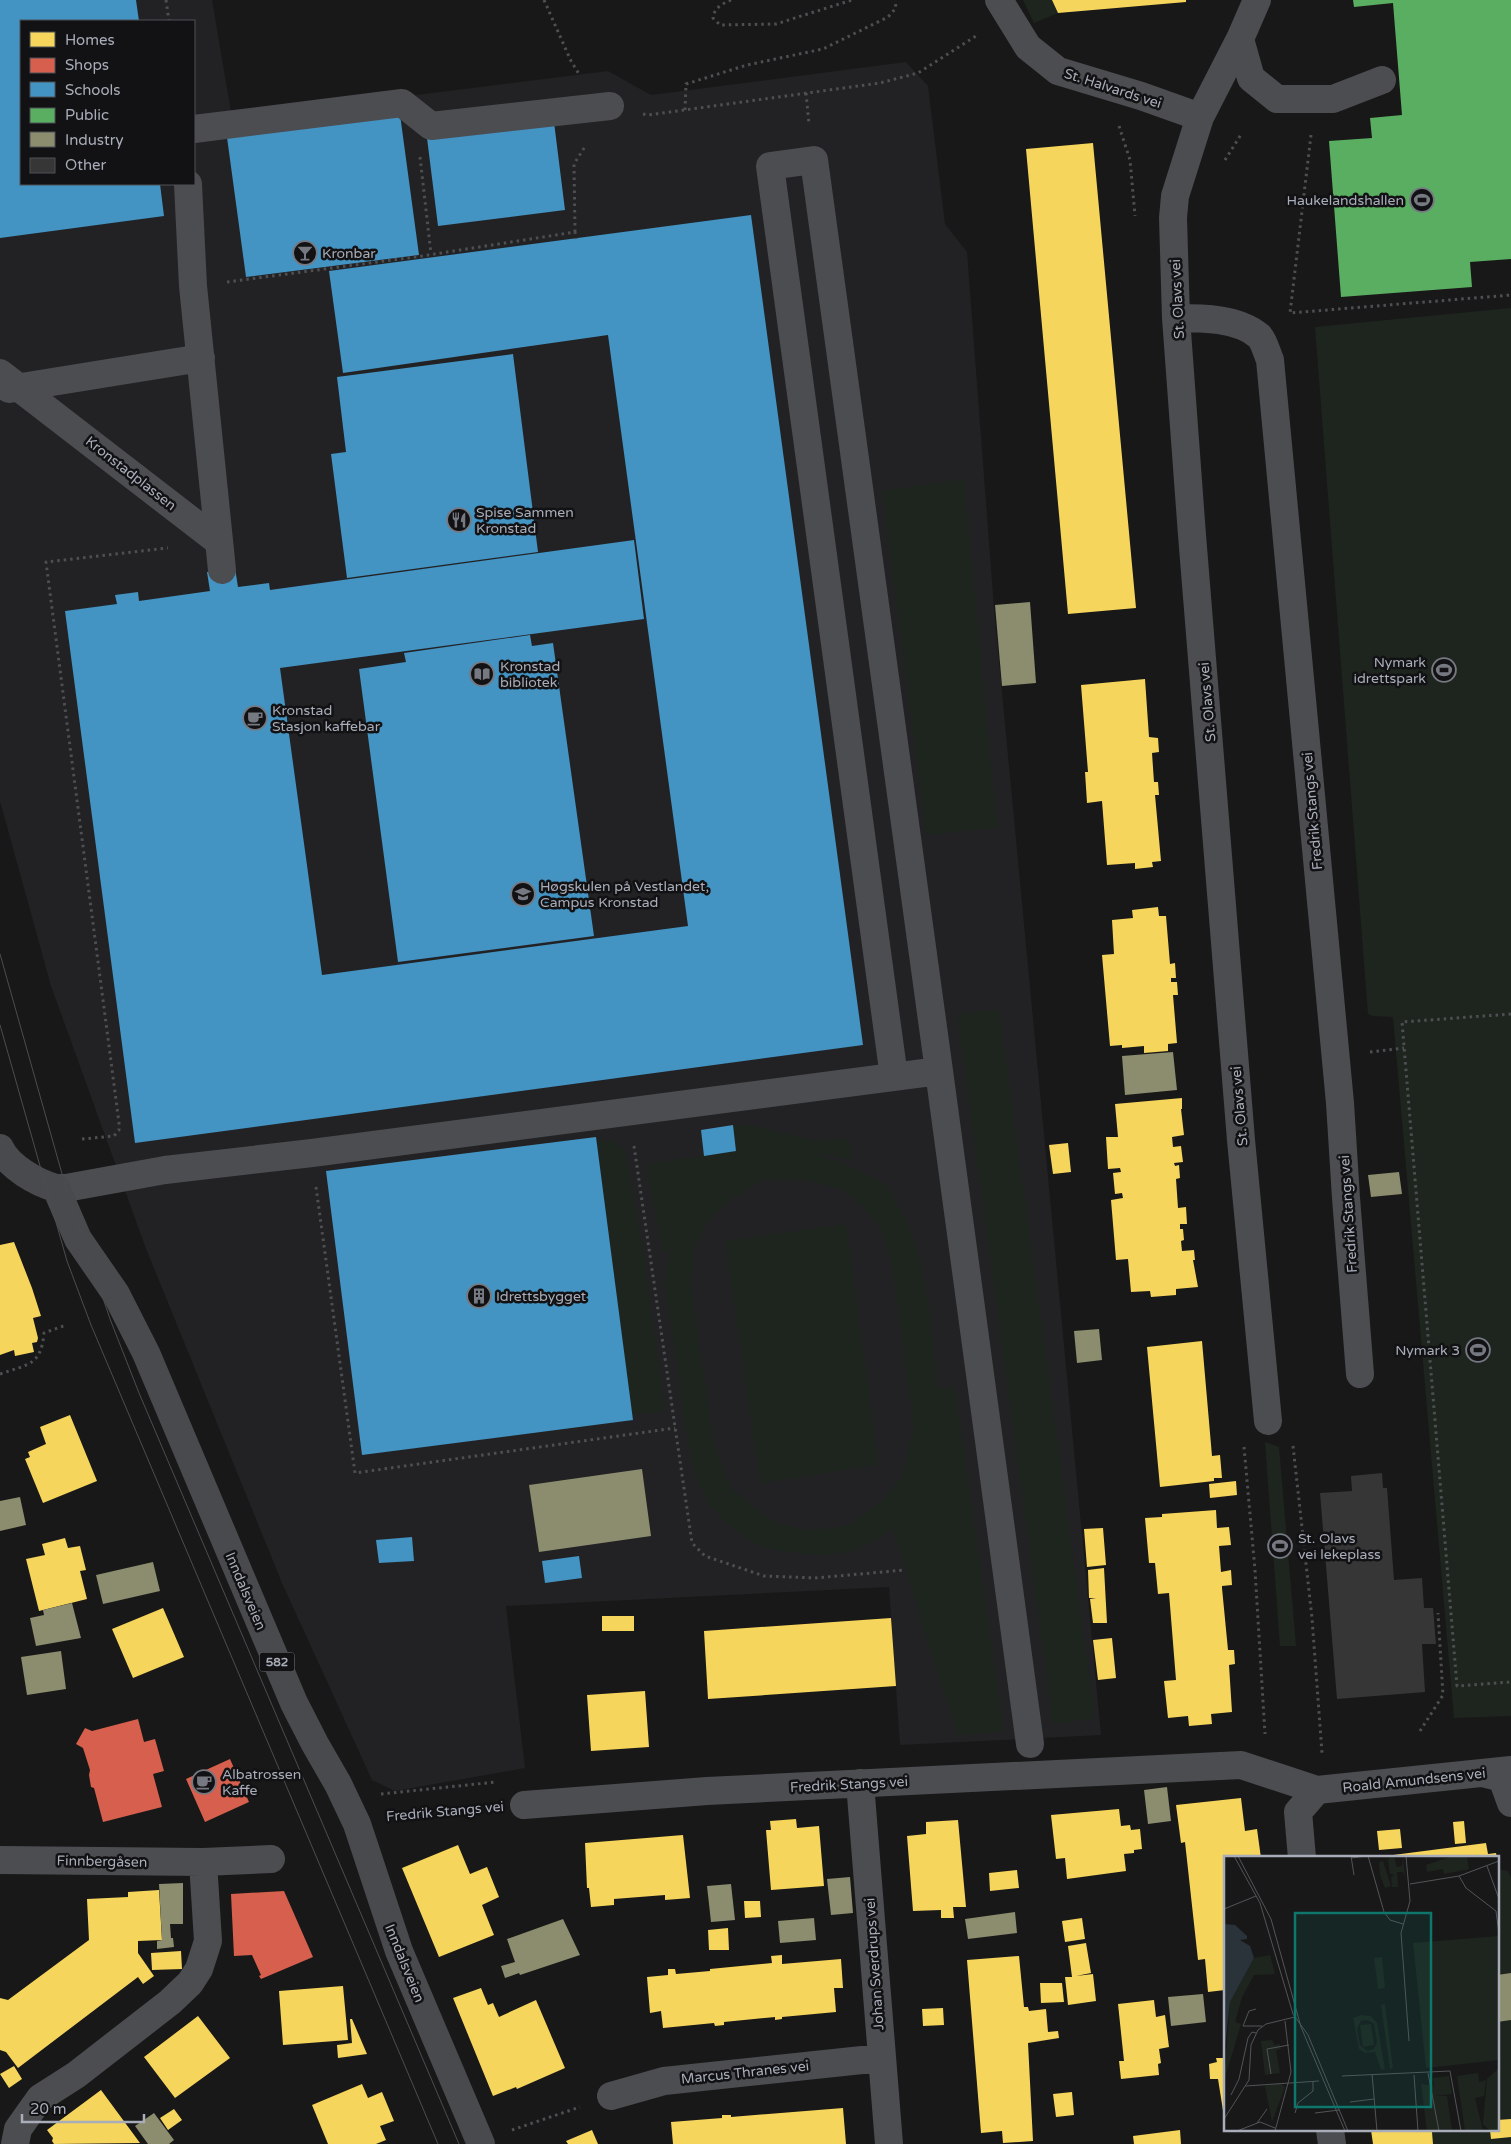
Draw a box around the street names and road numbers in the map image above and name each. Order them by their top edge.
street label: St. Halvards vei [1062,65,1164,112]
street label: St. Olavs vei [1167,259,1188,339]
street label: Kronstadplassen [82,433,179,514]
street label: St. Olavs vei [1196,661,1219,743]
street label: Fredrik Stangs vei [1299,751,1326,871]
street label: St. Olavs vei [1228,1065,1251,1147]
street label: Fredrik Stangs vei [1336,1154,1361,1273]
street label: Inndalsveien [222,1550,270,1633]
road number: 582 [260,1652,294,1671]
street label: Roald Amundsens vei [1342,1765,1486,1796]
street label: Fredrik Stangs vei [790,1773,908,1796]
street label: Fredrik Stangs vei [385,1798,505,1825]
street label: Finnbergåsen [57,1852,147,1871]
street label: Johan Sverdrups vei [861,1897,888,2031]
street label: Inndalsveien [381,1922,428,2005]
street label: Marcus Thranes vei [680,2057,810,2088]

